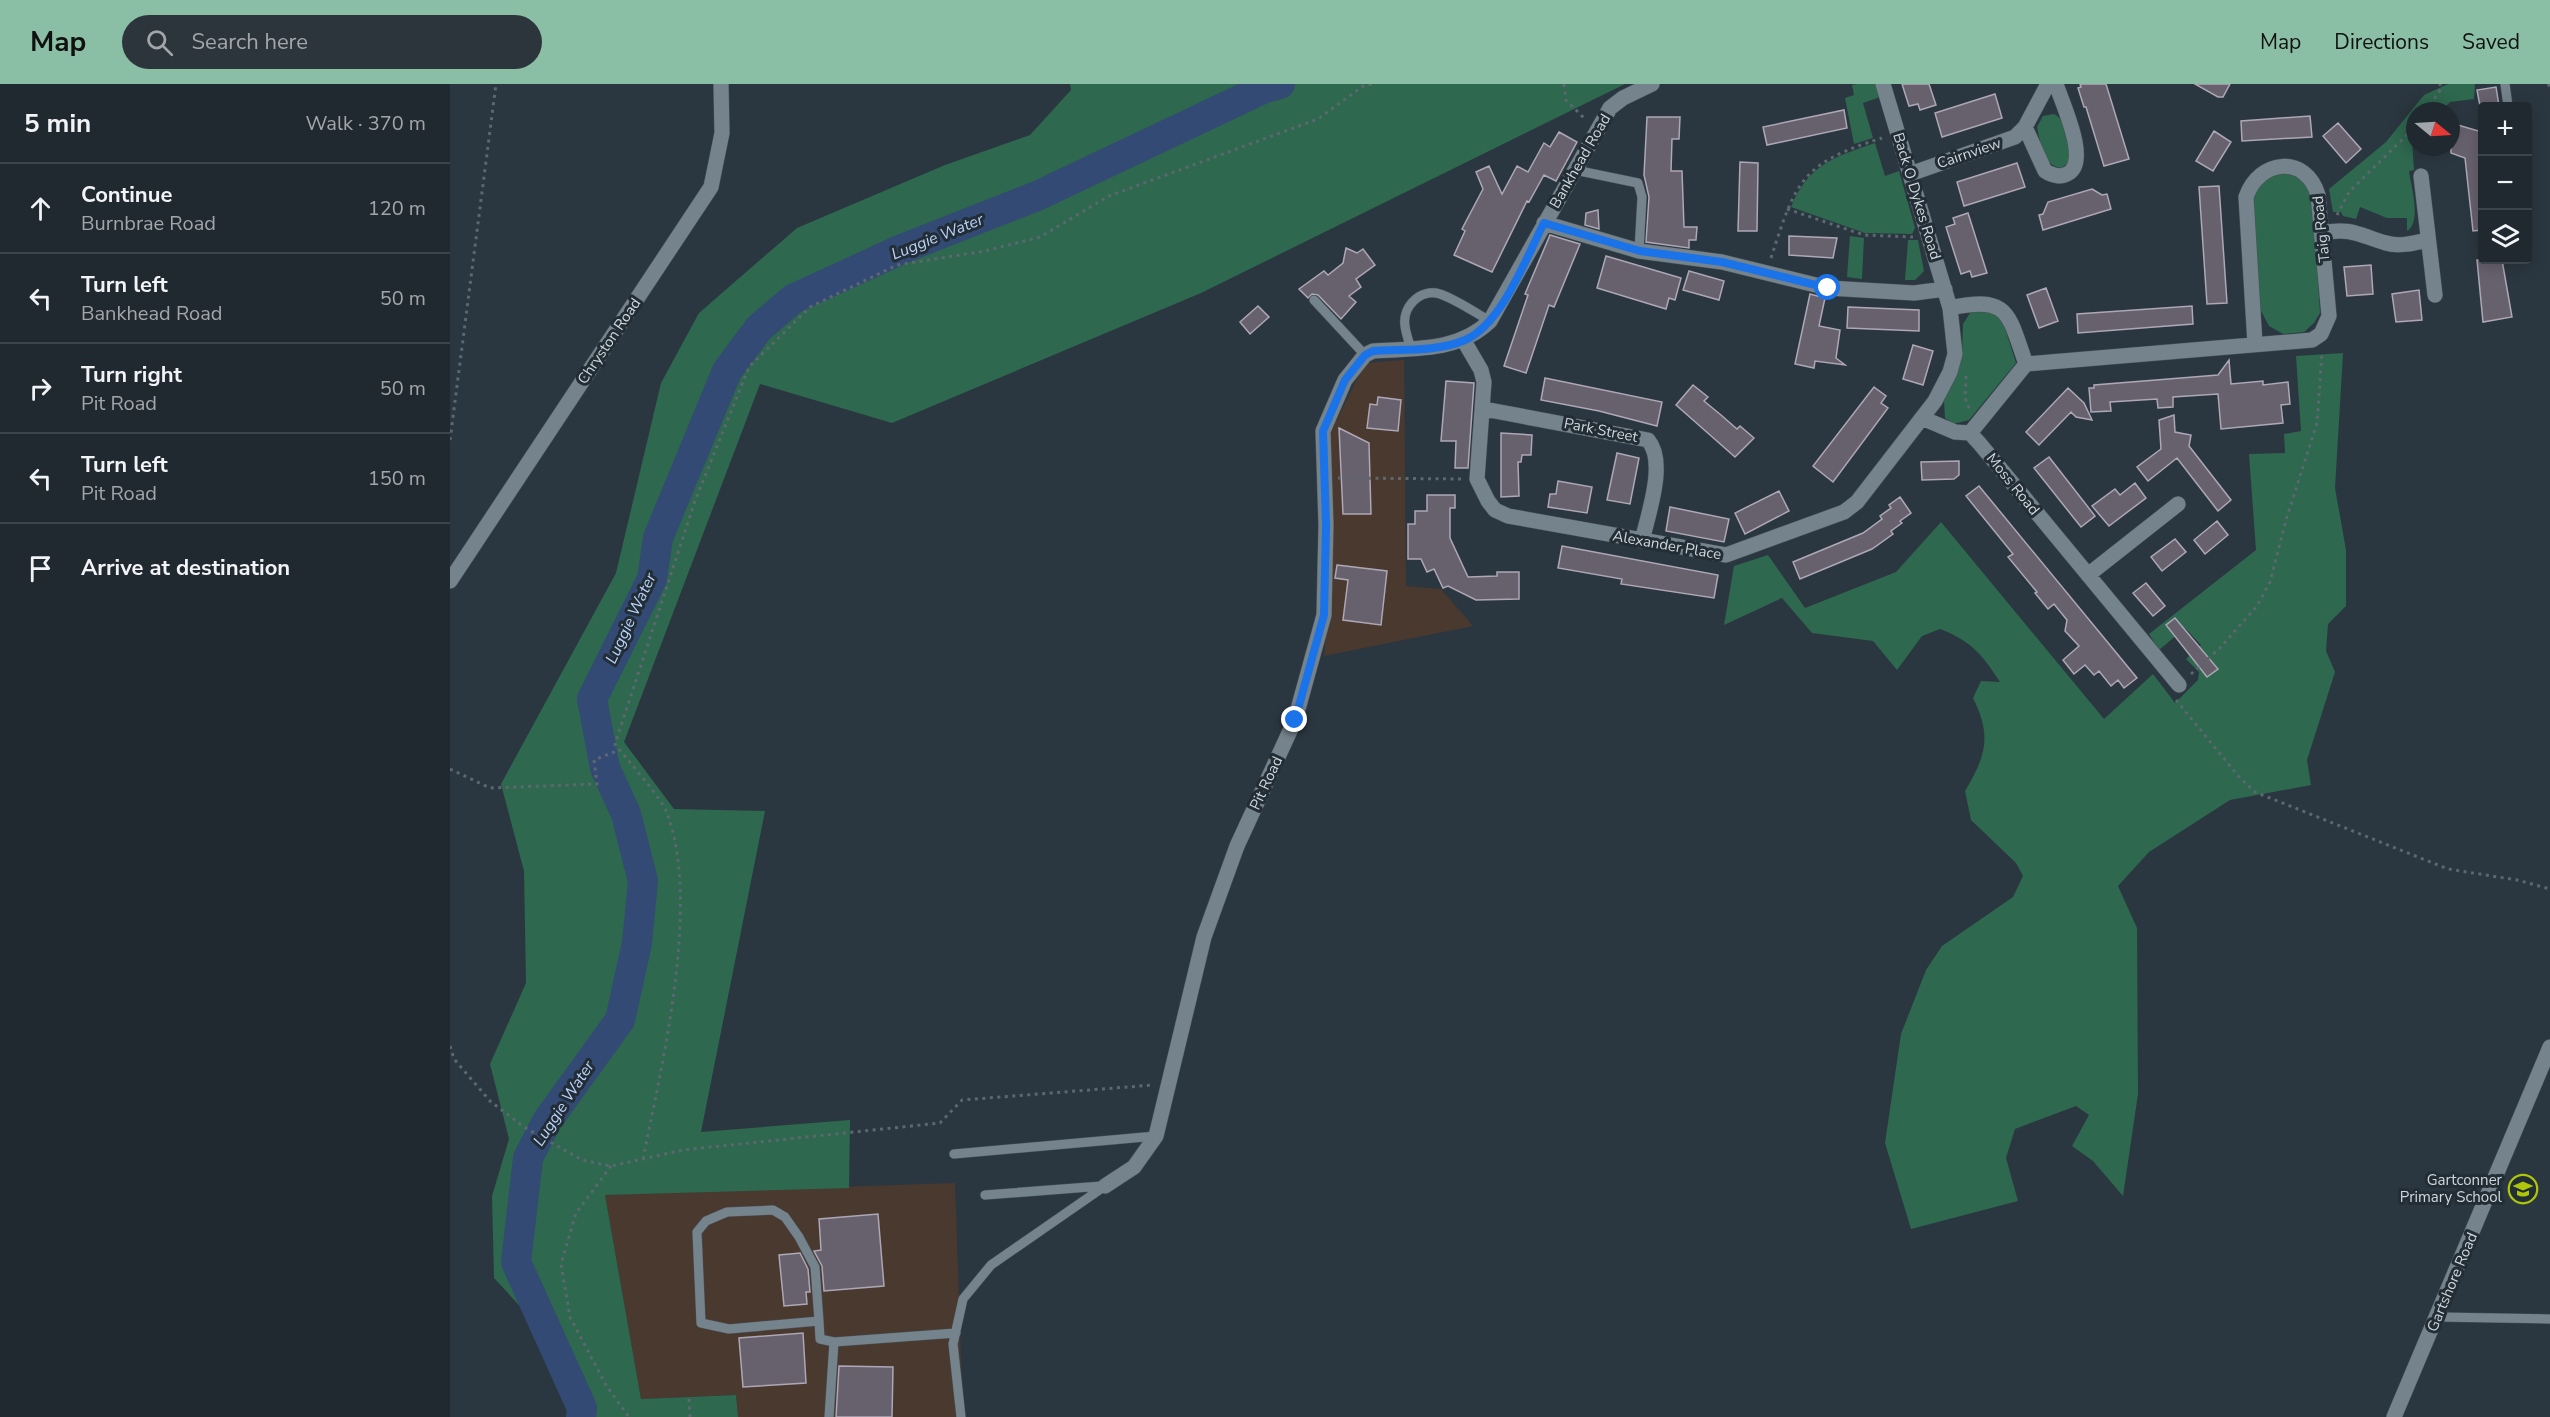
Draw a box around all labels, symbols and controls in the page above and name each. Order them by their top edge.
search box [122,15,542,69]
text: Map [30,23,86,61]
icon: search [143,26,176,59]
text: Search here [191,27,308,57]
text: Map [2260,28,2301,56]
text: Directions [2334,28,2429,56]
text: Saved [2462,28,2520,56]
north arrow [2406,102,2460,156]
map controls [2478,102,2532,264]
button: + [2478,102,2532,156]
text: 5 min [24,106,91,141]
text: Walk · 370 m [306,110,426,137]
street label: Bankhead Road [1545,110,1615,212]
street label: Back O Dykes Road [1888,130,1946,262]
street label: Cairnview [1934,133,2004,173]
button: − [2478,156,2532,210]
text: Continue [81,180,172,210]
icon: ahead [24,192,57,225]
text: 120 m [368,195,426,222]
street label: Taig Road [2308,195,2334,263]
water label: Luggie Water [888,208,988,265]
text: Burnbrae Road [81,210,216,237]
button: layers [2478,210,2532,264]
text: Turn left [81,270,168,300]
route start [1814,274,1840,300]
icon: left [24,282,57,315]
text: 50 m [380,285,426,312]
street label: Chryston Road [573,294,645,388]
text: Bankhead Road [81,300,222,327]
text: Turn right [81,360,182,390]
icon: right [24,372,57,405]
text: 50 m [380,375,426,402]
text: Pit Road [81,390,157,417]
street label: Park Street [1562,413,1640,447]
street label: Moss Road [1982,449,2044,519]
text: Turn left [81,450,168,480]
icon: left [24,462,57,495]
text: 150 m [368,465,426,492]
text: Pit Road [81,480,157,507]
street label: Alexander Place [1611,526,1723,564]
icon: arrive [24,552,57,585]
text: Arrive at destination [81,553,290,583]
water label: Luggie Water [600,568,662,667]
route end [1281,706,1307,732]
street label: Pit Road [1245,753,1287,813]
water label: Luggie Water [528,1056,600,1150]
place label: Gartconner Primary School [2400,1170,2503,1207]
school or university icon: Gartconner Primary School [2507,1173,2539,1205]
street label: Gartshore Road [2422,1229,2482,1335]

